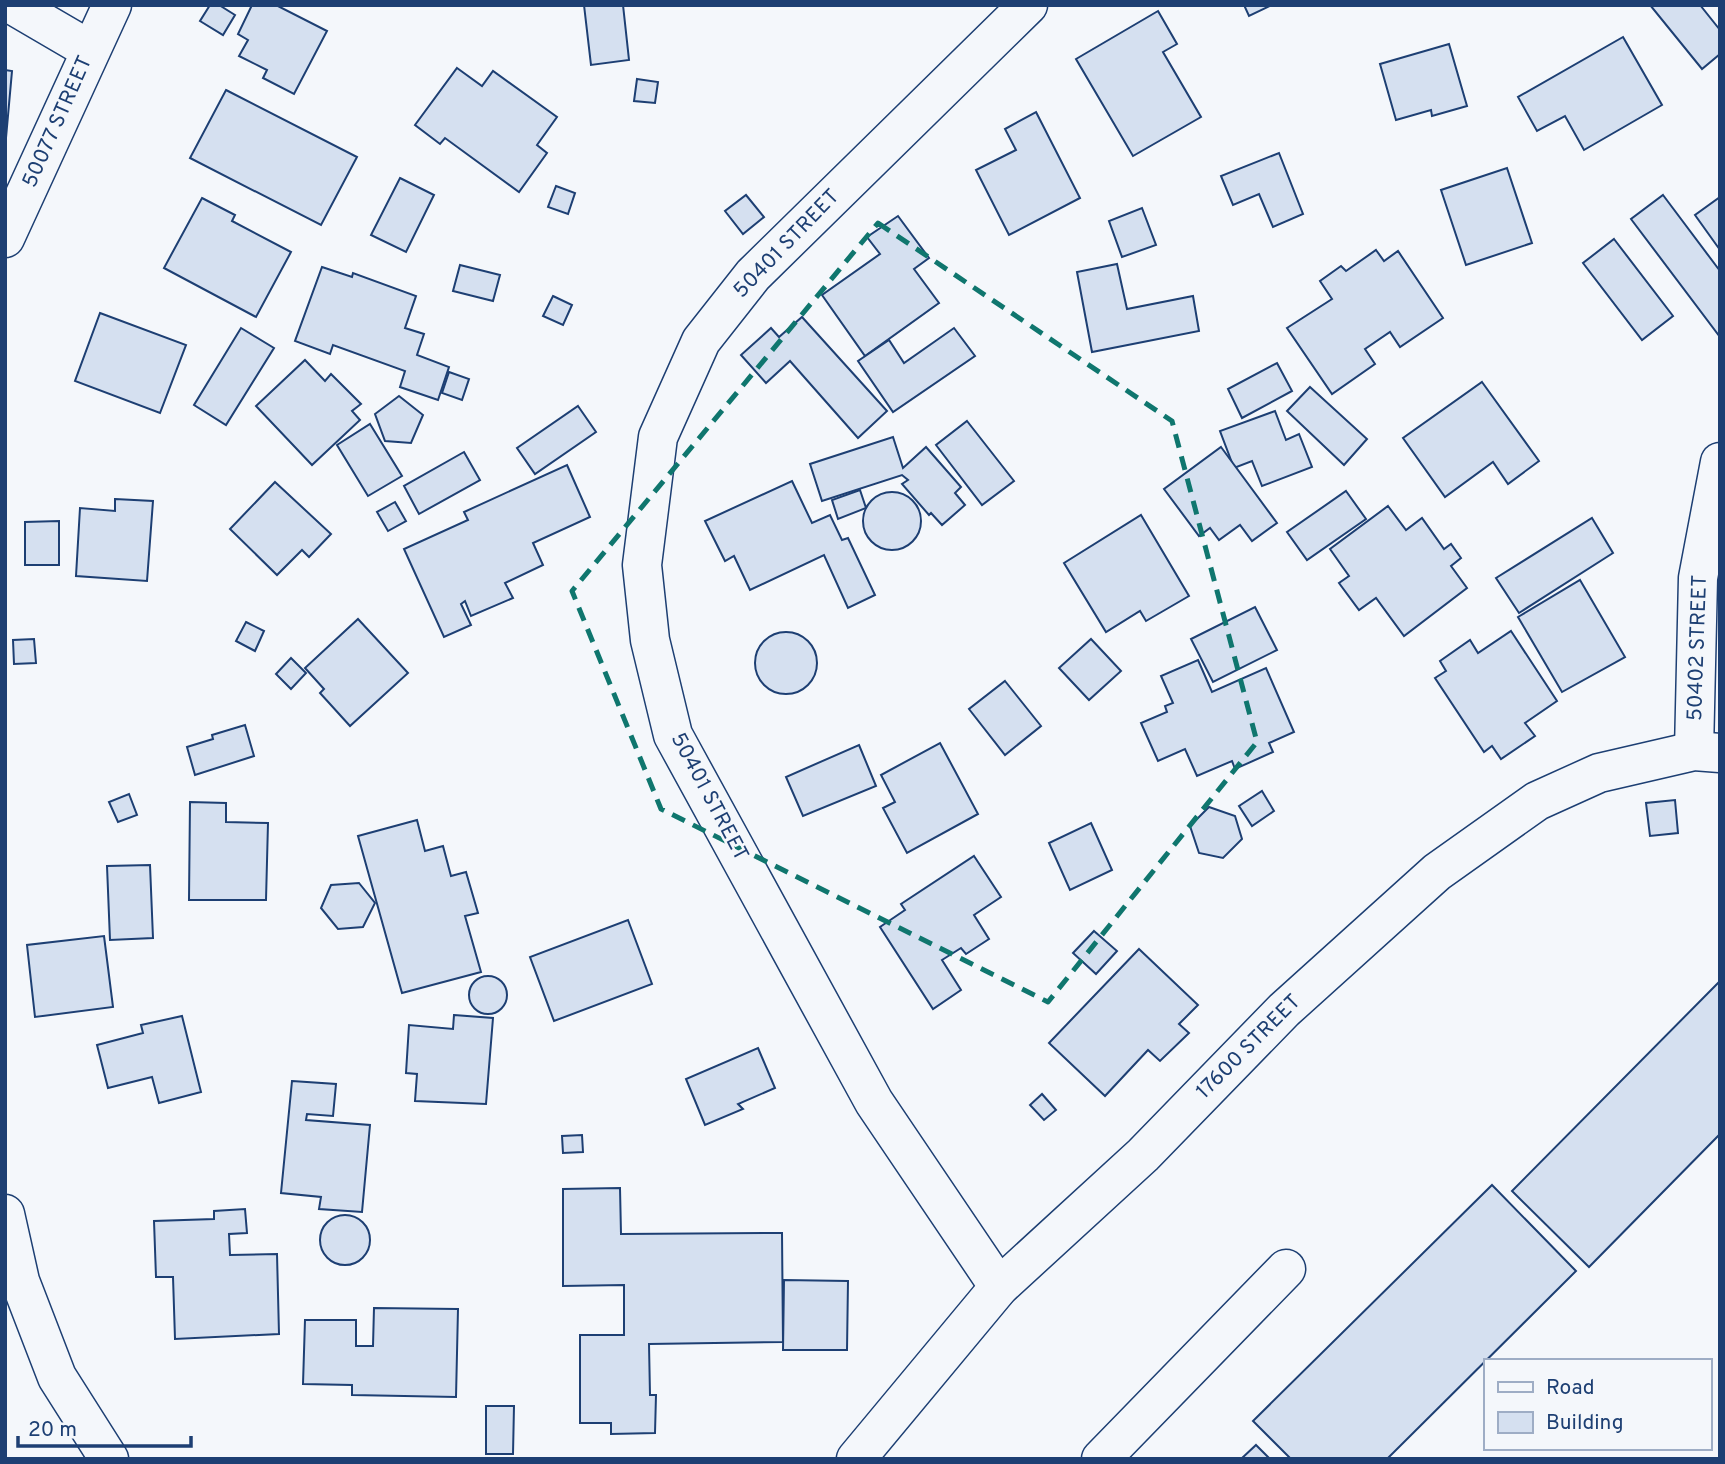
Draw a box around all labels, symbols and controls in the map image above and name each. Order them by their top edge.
street label: 50077 STREET [17,52,99,192]
street label: 50401 STREET [728,184,846,304]
street label: 50402 STREET [1682,574,1714,722]
street label: 50401 STREET [664,728,754,866]
street label: 17600 STREET [1191,989,1307,1105]
legend [1484,1359,1711,1450]
text: Road [1546,1375,1595,1402]
scale bar [18,1404,191,1448]
text: Building [1546,1410,1624,1437]
text: 20 m [28,1417,77,1444]

